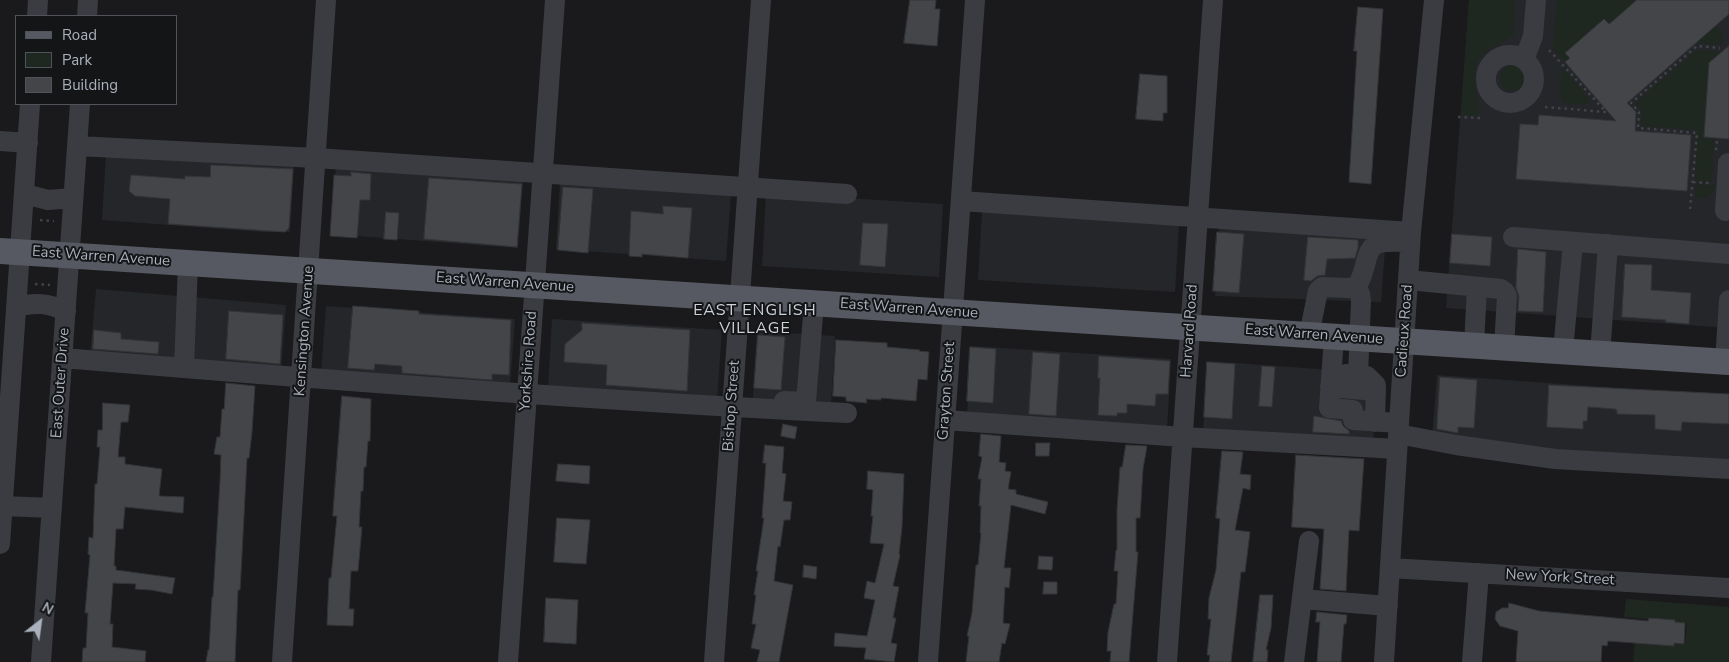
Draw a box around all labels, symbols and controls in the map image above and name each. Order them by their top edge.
legend [15,15,178,105]
text: Road [62,25,97,45]
text: Park [62,50,92,70]
text: Building [62,75,118,95]
street label: East Warren Avenue [31,243,171,271]
street label: Kensington Avenue [291,265,319,397]
street label: East Warren Avenue [435,269,575,297]
street label: Harvard Road [1178,284,1202,378]
street label: Cadieux Road [1393,284,1417,378]
street label: East Warren Avenue [839,295,979,323]
district label: EAST ENGLISH VILLAGE [692,301,818,339]
street label: Yorkshire Road [517,310,541,412]
street label: East Warren Avenue [1244,321,1384,349]
street label: East Outer Drive [48,327,74,439]
street label: Grayton Street [935,341,959,441]
street label: Bishop Street [720,360,744,452]
street label: New York Street [1505,566,1615,590]
north arrow [15,597,65,647]
text: N [38,598,57,619]

